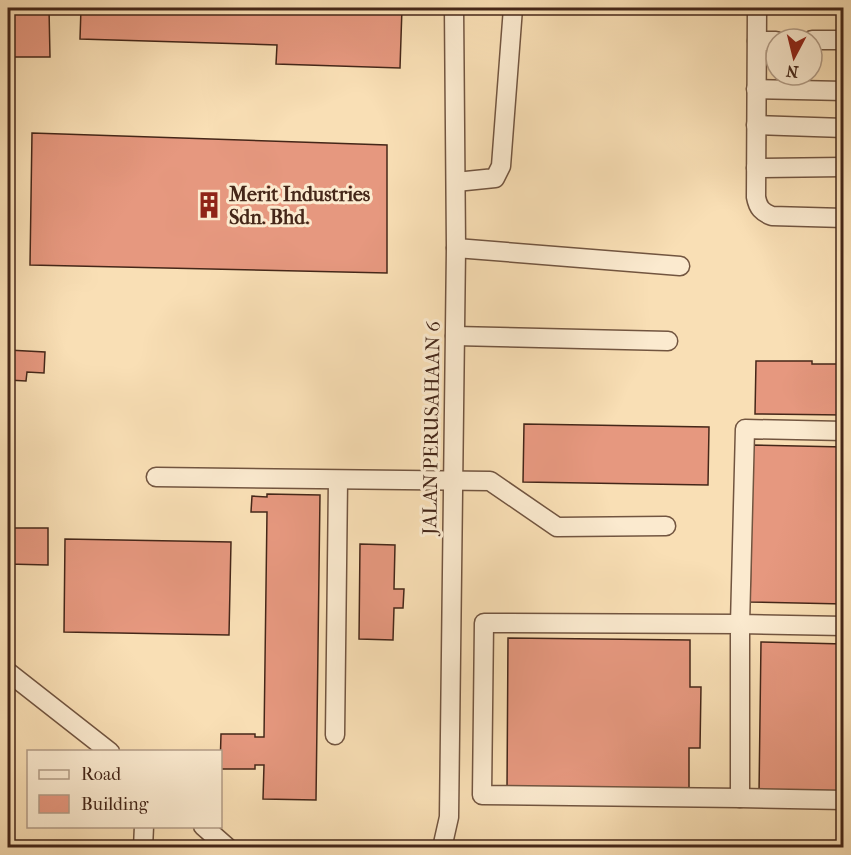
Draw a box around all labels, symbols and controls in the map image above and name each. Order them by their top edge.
north arrow [764,27,824,87]
text: N [784,61,799,82]
place label: Merit Industries Sdn. Bhd. [228,183,371,229]
building icon: Merit Industries Sdn. Bhd. [194,190,224,220]
street label: JALAN PERUSAHAAN 6 [418,321,445,537]
legend [27,750,222,828]
text: Road [81,764,121,785]
text: Building [81,794,149,815]

